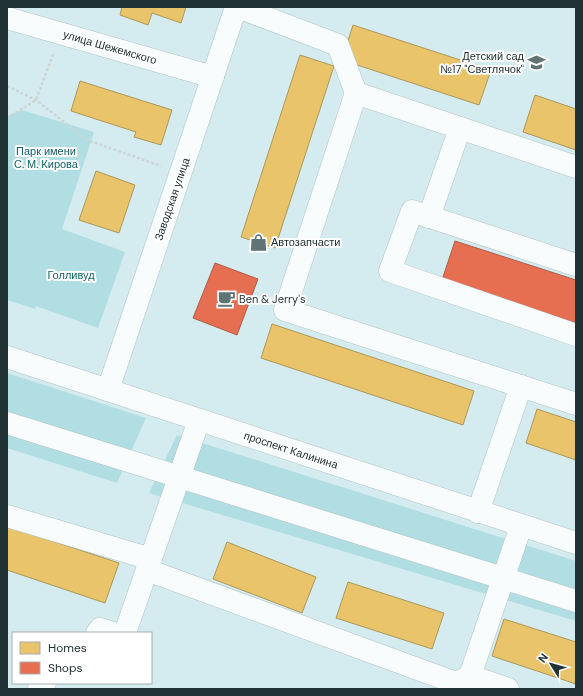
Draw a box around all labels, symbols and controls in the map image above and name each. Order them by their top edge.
street label: улица Шежемского [62,27,158,67]
place label: Детский сад №17 "Светлячок" [440,49,525,76]
school or university icon: Детский сад №17 "Светлячок" [527,52,547,72]
park label: Парк имени С. М. Кирова [14,144,79,171]
street label: Заводская улица [151,155,193,242]
shop icon: Автозапчасти [248,232,268,252]
place label: Автозапчасти [271,235,341,249]
park label: Голливуд [47,268,95,282]
cafe icon: Ben & Jerry's [216,289,236,309]
place label: Ben & Jerry's [239,292,305,306]
street label: проспект Калинина [242,428,341,472]
legend [12,632,152,684]
text: Homes [48,640,87,656]
north arrow [531,644,571,684]
text: N [535,651,551,665]
text: Shops [48,660,83,676]

